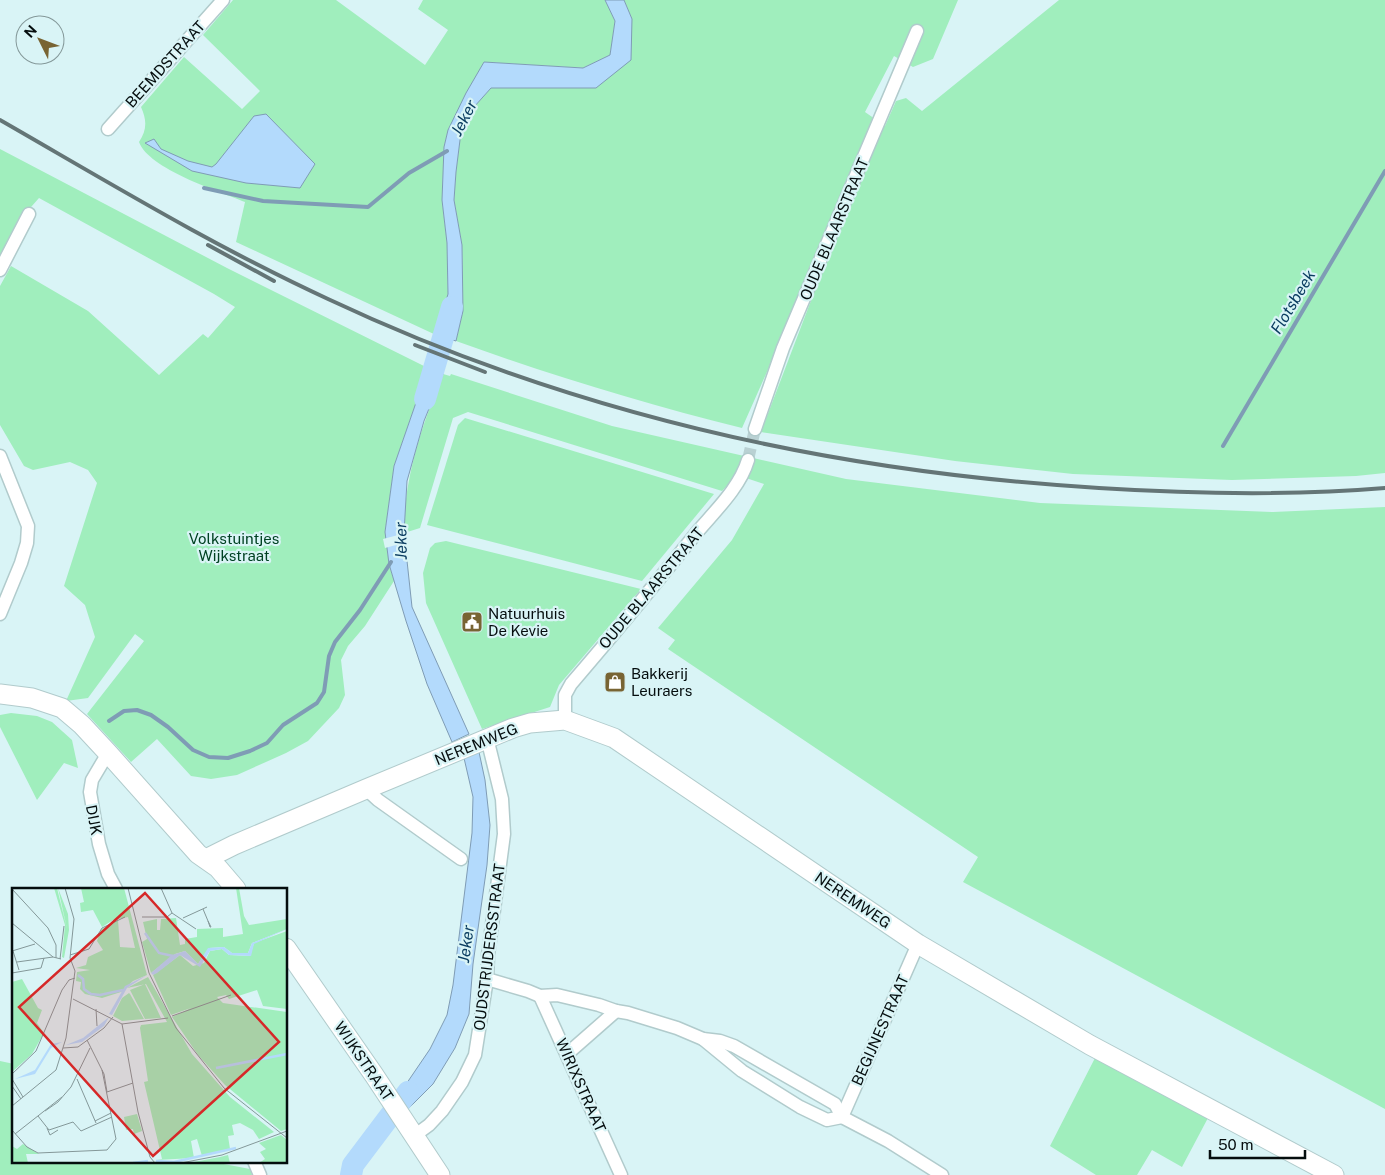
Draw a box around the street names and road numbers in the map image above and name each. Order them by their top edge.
street label: BEEMDSTRAAT [122,17,208,111]
street label: OUDE BLAARSTRAAT [796,155,872,303]
street label: OUDE BLAARSTRAAT [595,524,707,652]
street label: NEREMWEG [432,720,520,768]
street label: DIJK [83,803,105,837]
street label: OUDSTRIJDERSSTRAAT [470,862,508,1032]
street label: NEREMWEG [812,868,894,932]
street label: BEGIJNESTRAAT [848,972,912,1088]
street label: WIJKSTRAAT [331,1018,397,1104]
street label: WIRIXSTRAAT [553,1035,609,1135]

